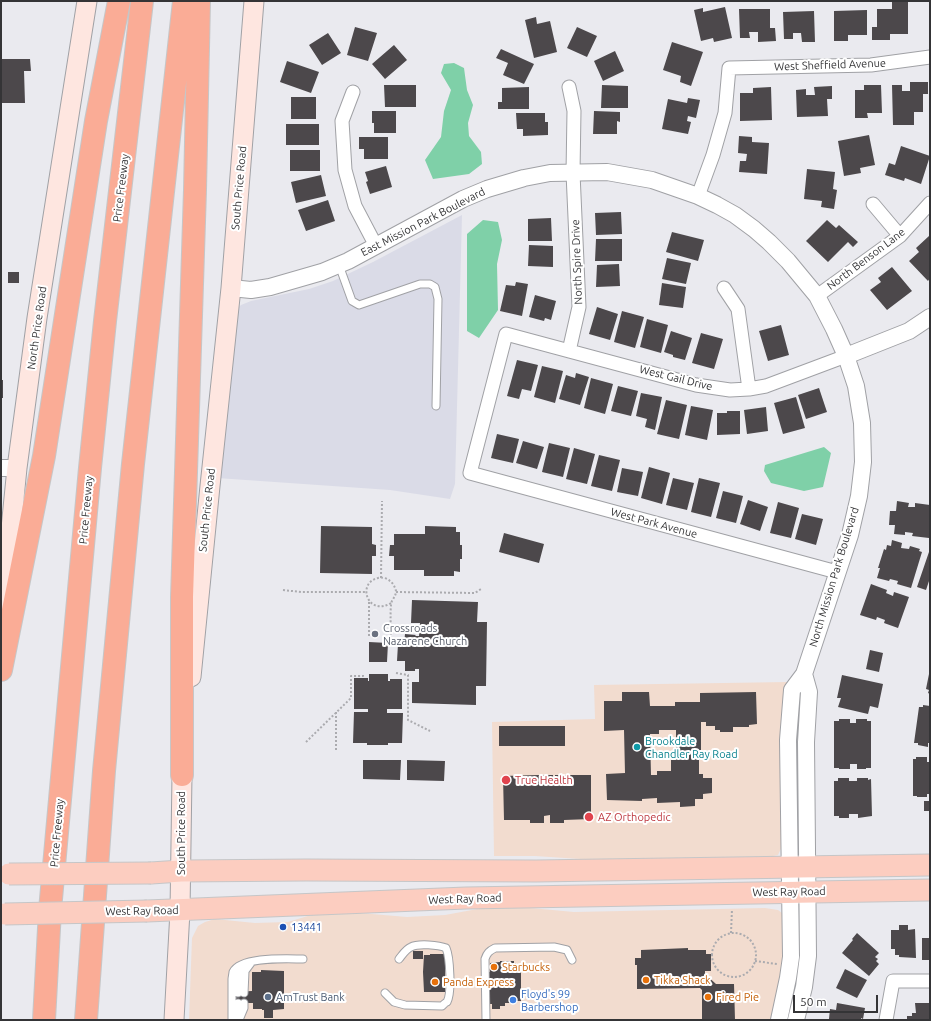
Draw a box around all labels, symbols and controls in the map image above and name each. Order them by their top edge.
street label: West Sheffield Avenue [774,56,886,74]
street label: South Price Road [229,146,249,230]
street label: Price Freeway [110,153,132,223]
street label: East Mission Park Boulevard [359,185,487,259]
street label: North Spire Drive [569,219,585,305]
street label: North Benson Lane [824,225,908,293]
street label: North Price Road [25,285,49,371]
street label: West Gail Drive [638,363,714,393]
street label: South Price Road [196,468,218,552]
street label: Price Freeway [76,475,96,545]
street label: West Park Avenue [609,505,699,541]
street label: North Mission Park Boulevard [806,505,862,649]
place label: Crossroads Nazarene Church [383,621,467,647]
marker: Crossroads Nazarene Church [370,629,380,639]
place label: Brookdale Chandler Ray Road [645,734,738,760]
marker: Brookdale Chandler Ray Road [632,742,642,752]
place label: True Health [515,773,573,787]
marker: True Health [500,774,512,786]
street label: South Price Road [174,791,188,875]
street label: Price Freeway [47,798,67,868]
place label: AZ Orthopedic [598,810,671,824]
marker: AZ Orthopedic [583,811,595,823]
street label: West Ray Road [752,885,826,899]
street label: West Ray Road [428,891,502,907]
street label: West Ray Road [105,904,179,918]
place label: 13441 [291,920,322,934]
marker: 13441 [278,922,288,932]
place label: Starbucks [502,960,550,974]
marker: Starbucks [489,962,499,972]
place label: Tikka Shack [654,973,711,987]
place label: Panda Express [443,975,514,989]
marker: Tikka Shack [641,975,651,985]
marker: Panda Express [430,977,440,987]
place label: Floyd's 99 Barbershop [521,987,578,1013]
scale bar [795,987,880,1013]
place label: AmTrust Bank [276,990,345,1004]
place label: Fired Pie [716,990,759,1004]
marker: AmTrust Bank [263,992,273,1002]
marker: Fired Pie [703,992,713,1002]
marker: Floyd's 99 Barbershop [508,995,518,1005]
text: 50 m [800,995,827,1008]

